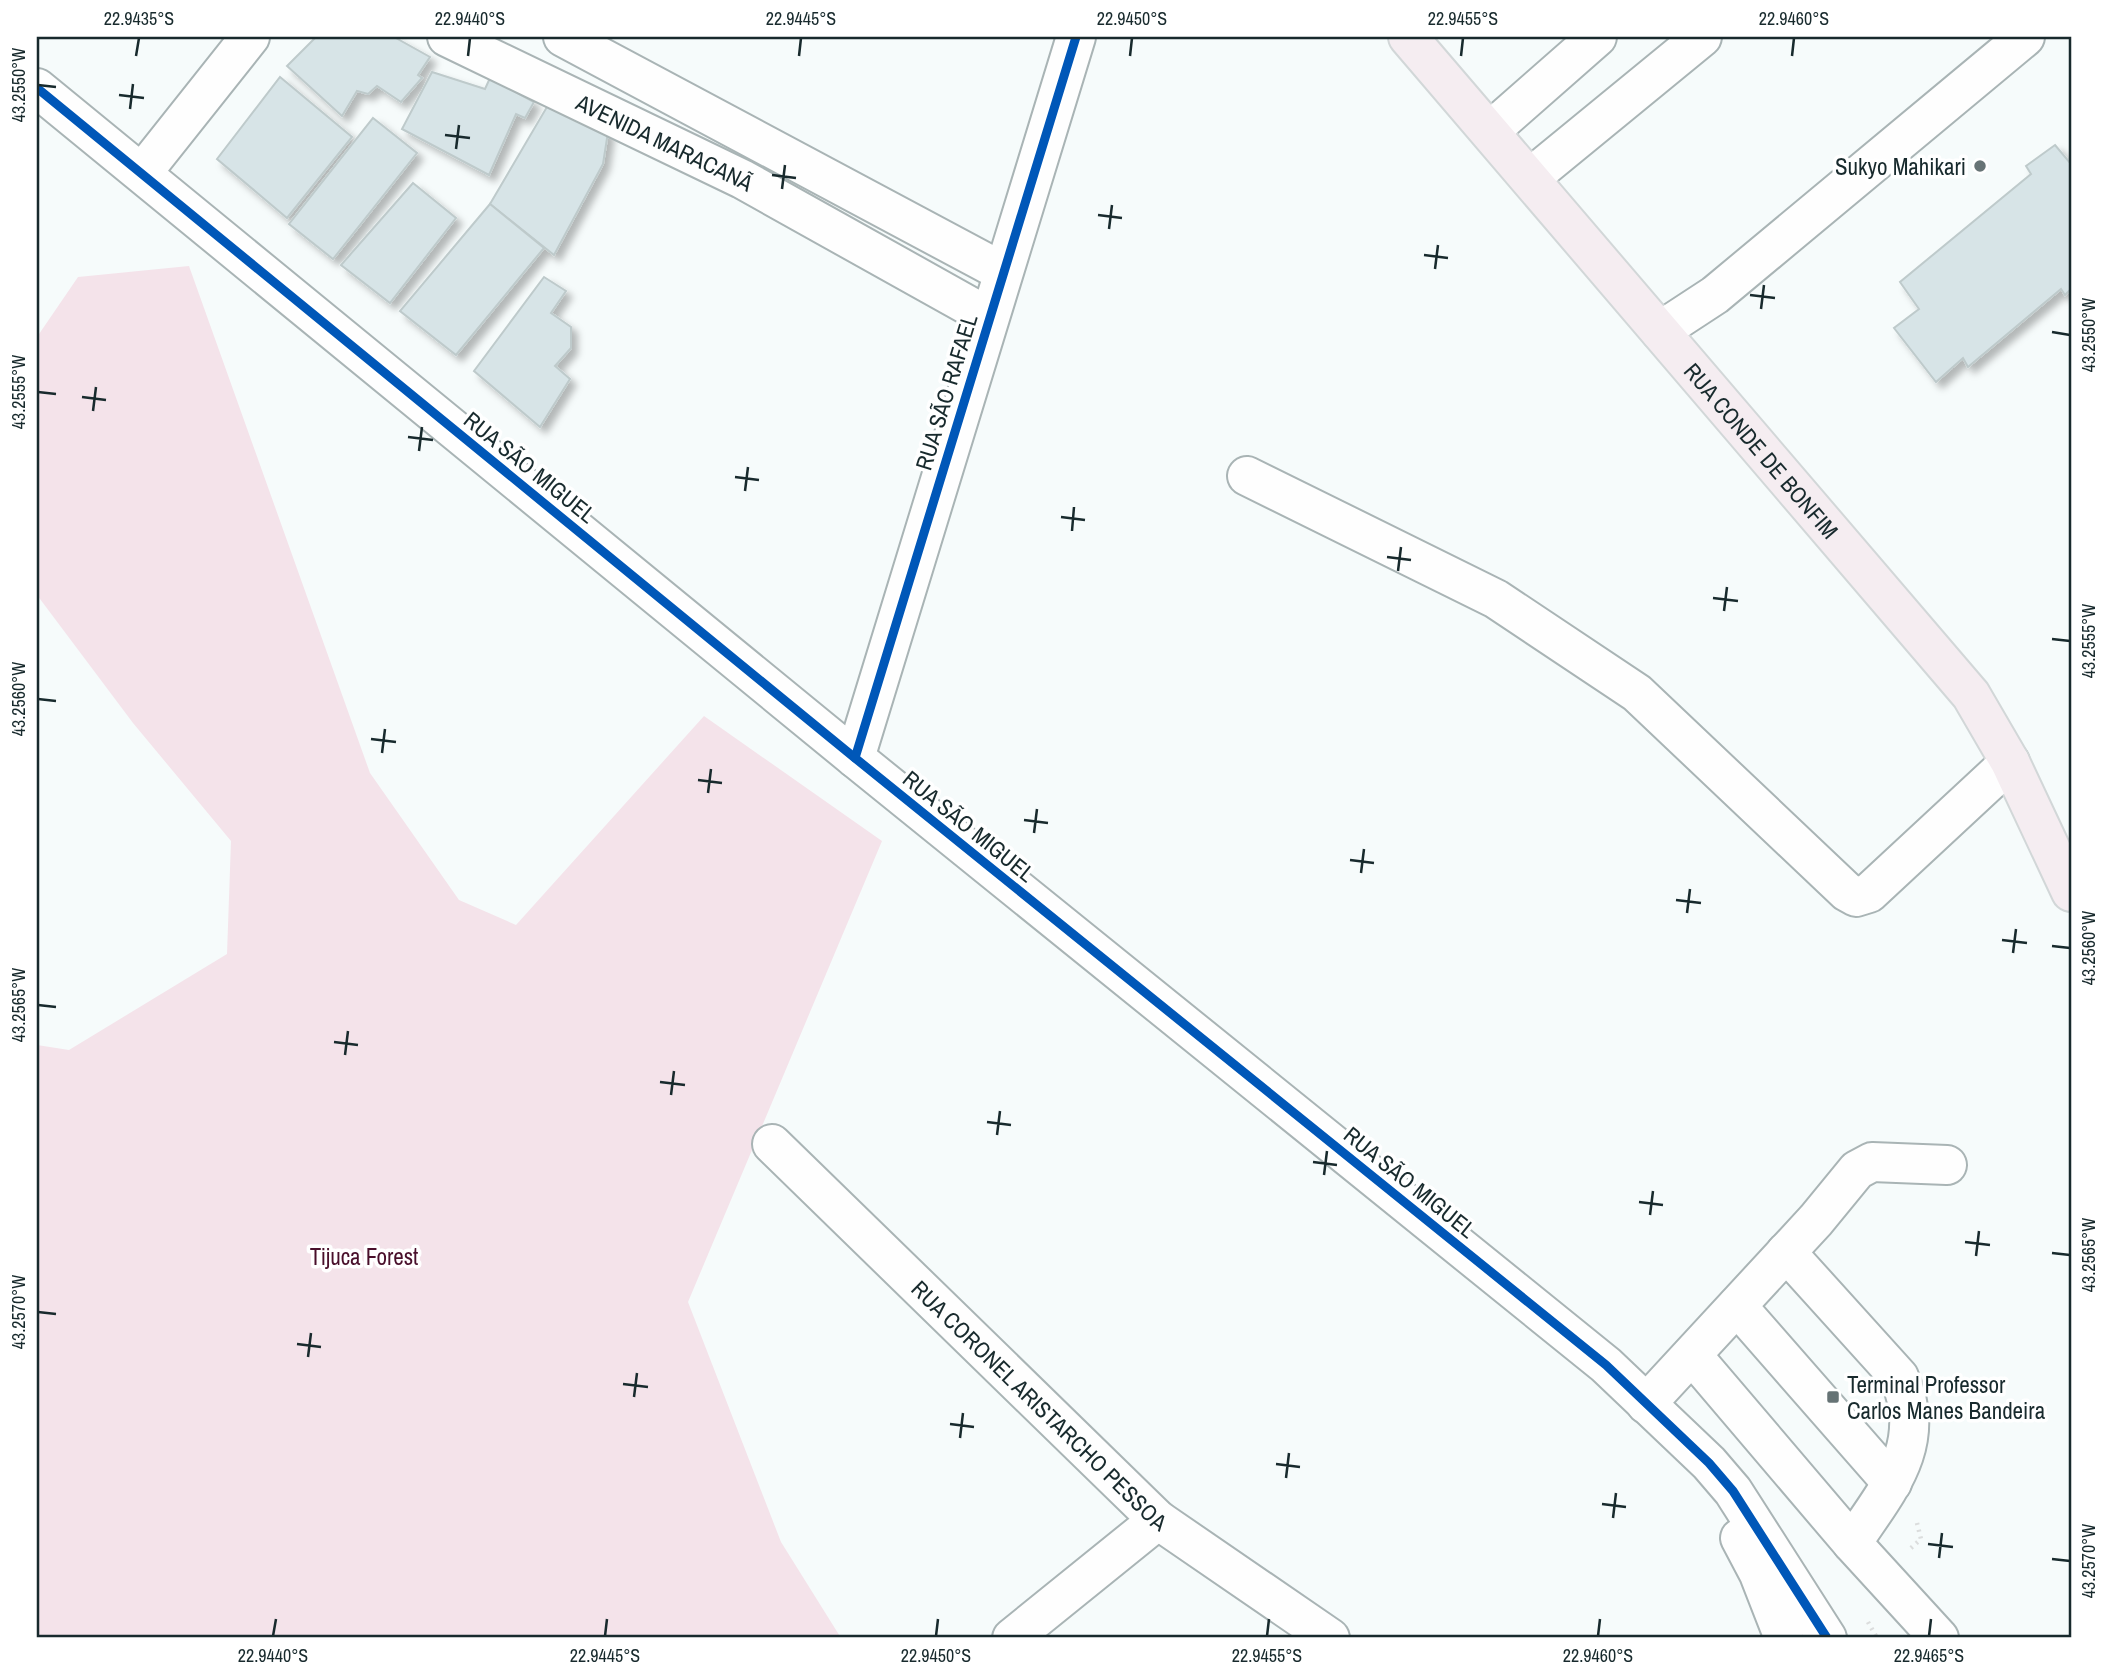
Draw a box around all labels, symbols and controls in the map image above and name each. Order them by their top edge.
text: 22.9435°S [104,6,174,31]
text: 22.9440°S [435,6,505,31]
text: 22.9445°S [766,6,836,31]
text: 22.9450°S [1097,6,1167,31]
text: 22.9455°S [1428,6,1498,31]
text: 22.9460°S [1759,6,1829,31]
text: 43.2550°W [6,48,31,122]
street label: AVENIDA MARACANÃ [571,86,759,198]
place label: Sukyo Mahikari [1835,151,1966,182]
marker: Sukyo Mahikari [1972,158,1988,174]
text: 43.2550°W [2076,298,2101,372]
street label: RUA SÃO RAFAEL [908,310,985,474]
text: 43.2555°W [6,355,31,429]
street label: RUA CONDE DE BONFIM [1678,356,1846,545]
street label: RUA SÃO MIGUEL [458,404,603,530]
text: 43.2555°W [2076,604,2101,678]
text: 43.2560°W [6,662,31,736]
street label: RUA SÃO MIGUEL [897,763,1042,889]
text: 43.2560°W [2076,911,2101,985]
text: 43.2565°W [6,968,31,1042]
street label: RUA SÃO MIGUEL [1338,1119,1483,1245]
text: 43.2565°W [2076,1218,2101,1292]
park label: Tijuca Forest [310,1241,418,1272]
street label: RUA CORONEL ARISTARCHO PESSOA [905,1273,1174,1538]
text: 43.2570°W [6,1275,31,1349]
place label: Terminal Professor Carlos Manes Bandeira [1847,1369,2046,1426]
marker: Terminal Professor Carlos Manes Bandeira [1825,1389,1841,1405]
text: 43.2570°W [2076,1524,2101,1598]
text: 22.9440°S [238,1643,308,1668]
text: 22.9445°S [570,1643,640,1668]
text: 22.9450°S [901,1643,971,1668]
text: 22.9455°S [1232,1643,1302,1668]
text: 22.9460°S [1563,1643,1633,1668]
text: 22.9465°S [1894,1643,1964,1668]

